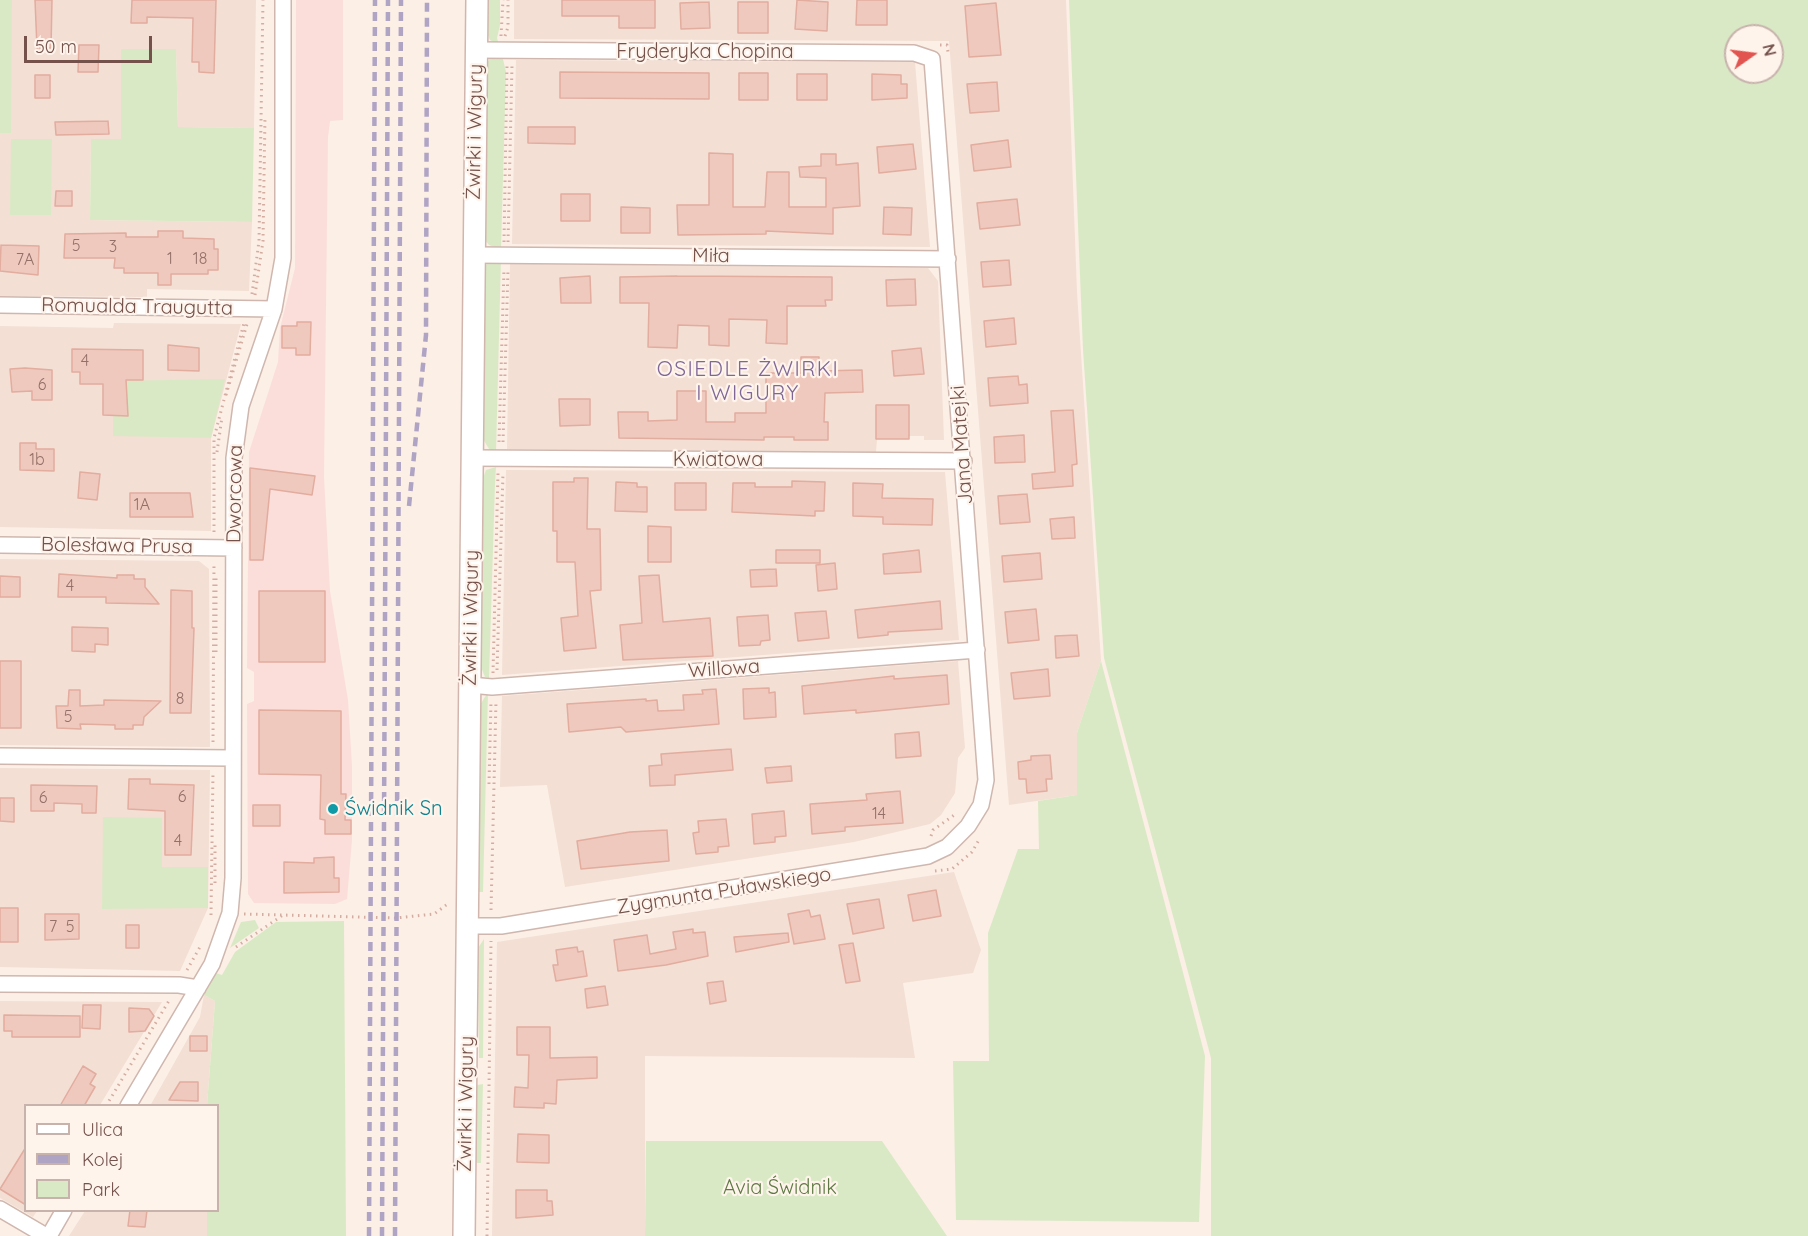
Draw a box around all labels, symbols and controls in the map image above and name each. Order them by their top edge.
scale bar [27,24,154,62]
north arrow [1724,24,1784,84]
text: 50 m [35,35,77,58]
street label: Fryderyka Chopina [616,40,794,64]
text: N [1758,42,1781,58]
street label: Żwirki i Wigury [462,64,488,200]
house number: 5 [72,236,80,256]
house number: 3 [109,237,117,257]
street label: Miła [692,244,730,268]
house number: 1 [167,249,173,269]
house number: 18 [193,249,207,269]
house number: 7A [16,250,34,270]
street label: Romualda Traugutta [41,293,233,321]
house number: 4 [81,351,89,371]
district label: OSIEDLE ŻWIRKI I WIGURY [657,357,839,407]
house number: 6 [38,375,46,395]
street label: Jana Matejki [946,384,978,506]
street label: Dworcowa [222,445,248,543]
street label: Kwiatowa [673,448,763,472]
house number: 1b [29,450,45,470]
house number: 1A [134,495,150,515]
street label: Bolesława Prusa [41,533,193,559]
street label: Żwirki i Wigury [458,550,484,686]
house number: 4 [66,576,74,596]
street label: Willowa [687,655,761,683]
house number: 8 [176,689,184,709]
house number: 5 [64,707,72,727]
house number: 6 [178,787,186,807]
house number: 6 [39,788,47,808]
place label: Świdnik Sn [345,797,442,821]
marker: Świdnik Sn [326,802,340,816]
house number: 14 [872,804,886,824]
house number: 4 [174,831,182,851]
street label: Zygmunta Puławskiego [615,862,833,920]
house number: 7 [49,917,57,937]
house number: 5 [66,917,74,937]
street label: Żwirki i Wigury [453,1036,479,1172]
legend [24,1104,219,1212]
text: Ulica [82,1118,123,1141]
text: Kolej [82,1148,124,1171]
park label: Avia Świdnik [723,1176,837,1200]
text: Park [82,1178,120,1201]

